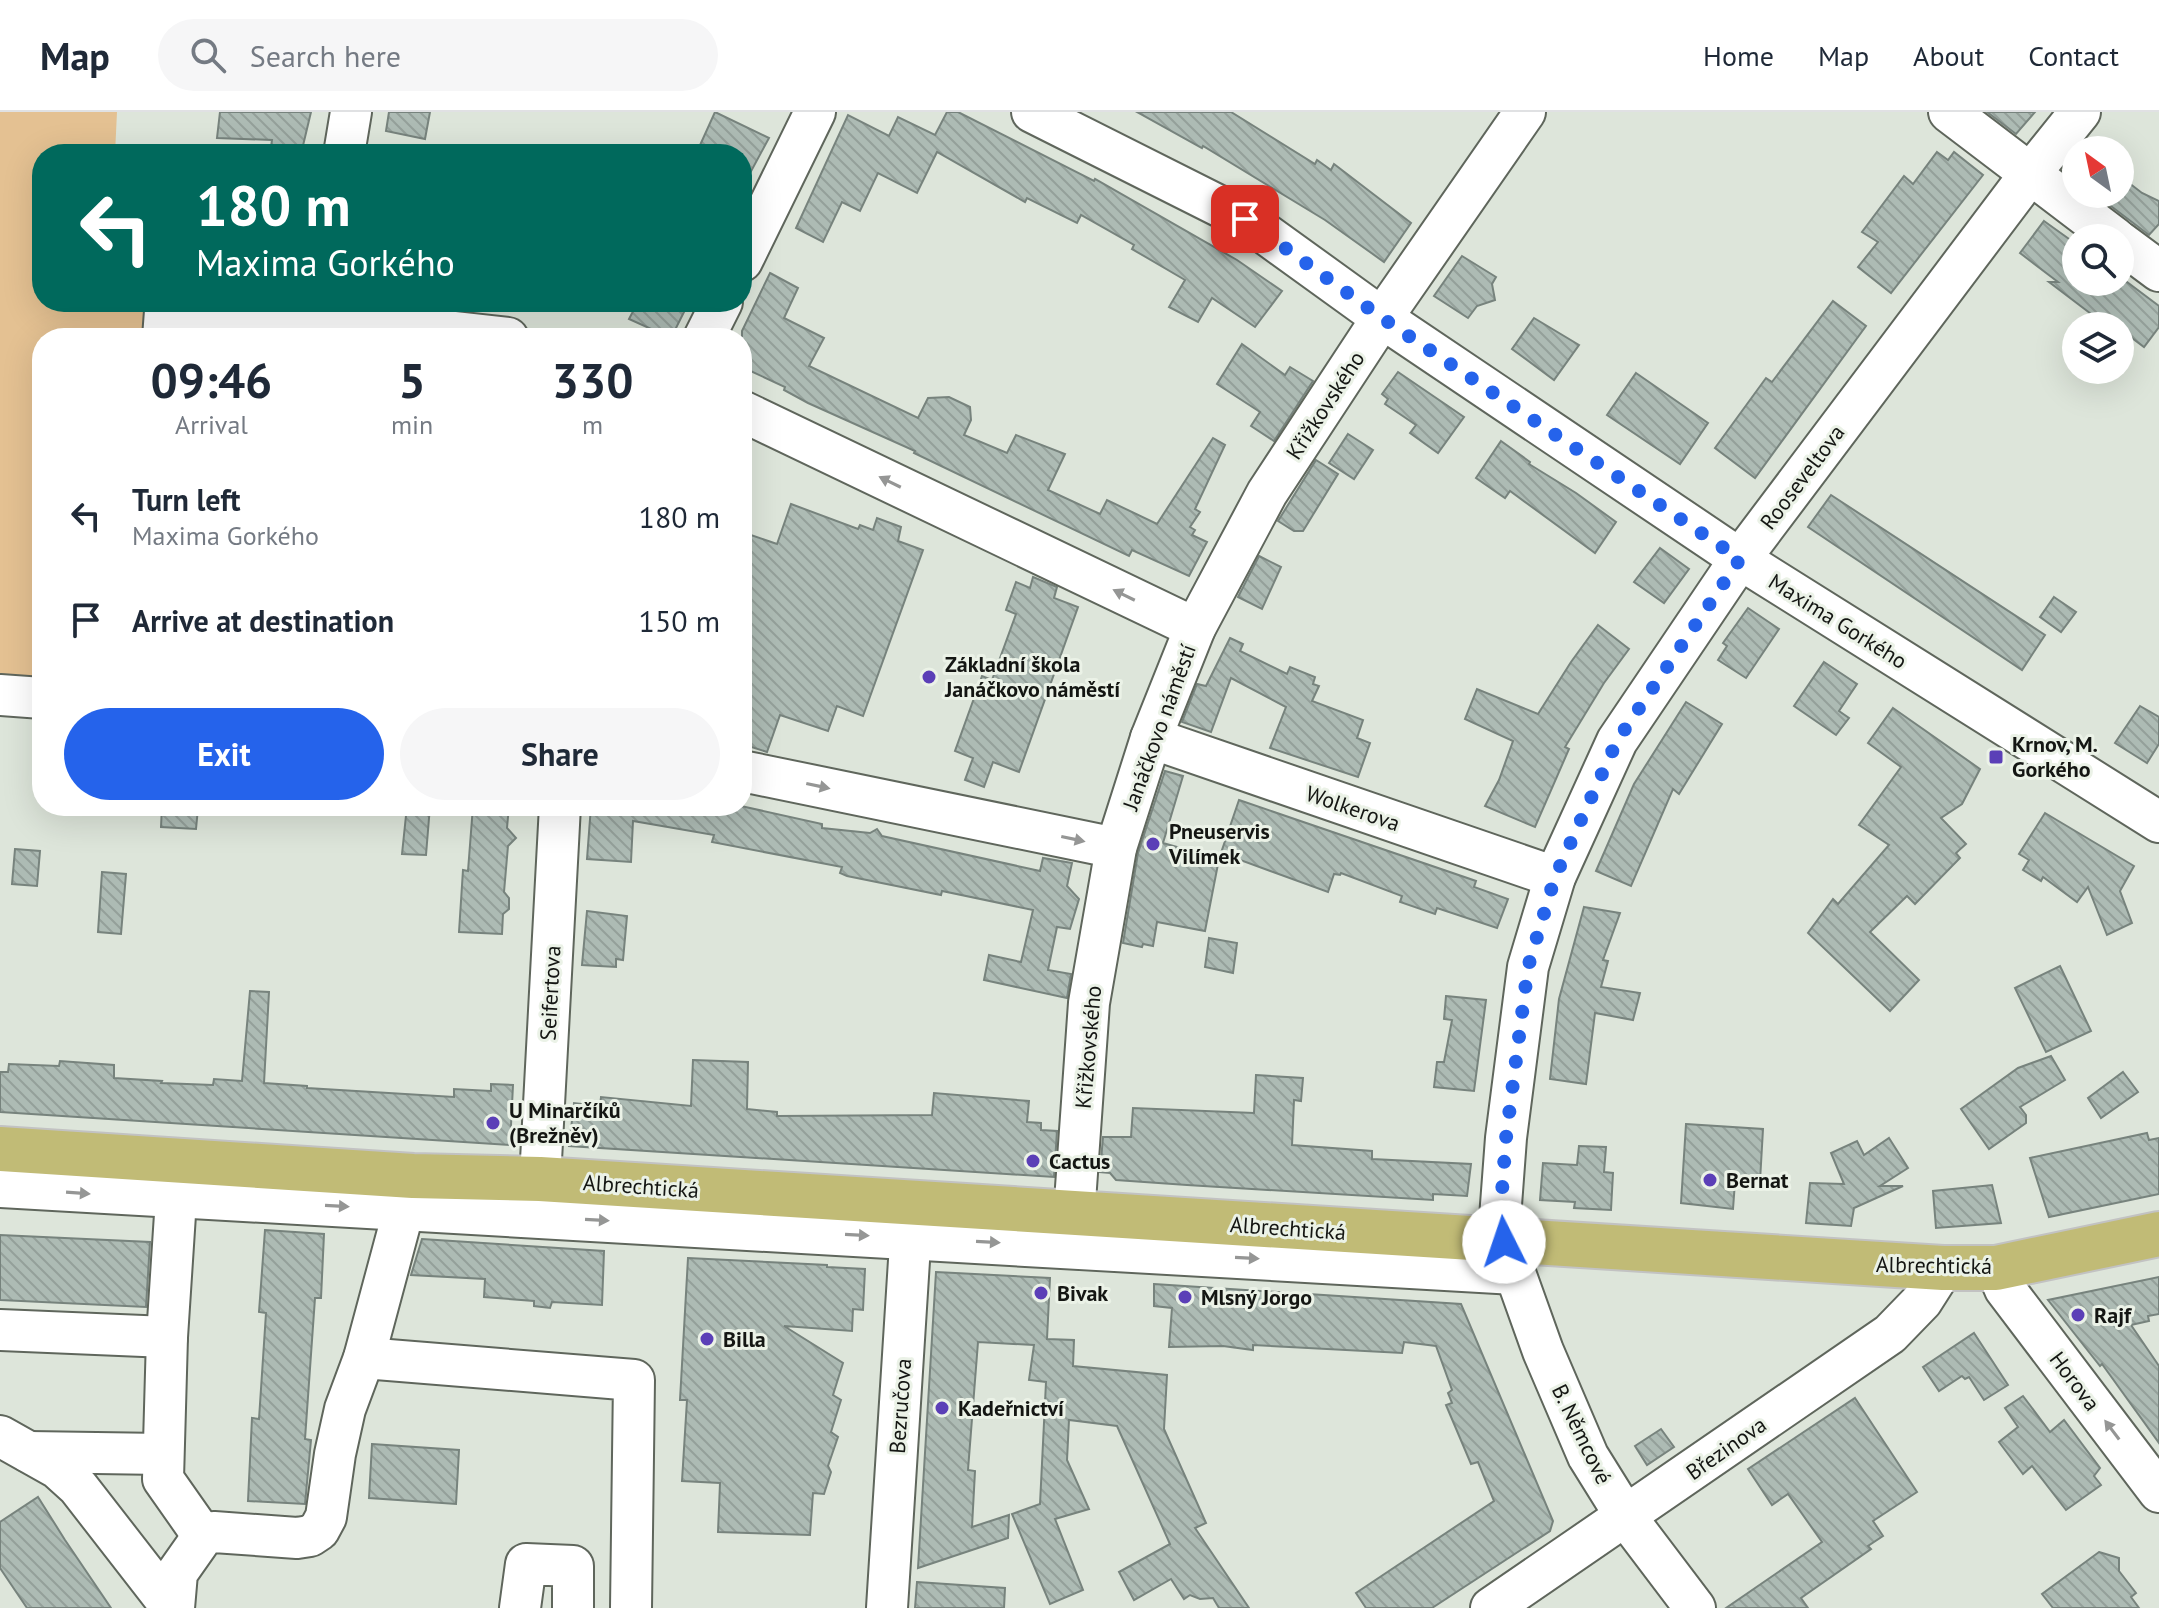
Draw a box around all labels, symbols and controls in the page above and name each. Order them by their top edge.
search box [158,19,718,91]
text: Map [40,31,110,80]
icon: search [186,33,230,77]
text: Search here [250,36,401,75]
text: Home [1703,37,1774,74]
text: Map [1818,37,1869,74]
text: About [1913,37,1984,74]
text: Contact [2028,37,2119,74]
north arrow [2062,136,2134,208]
map controls [2062,136,2134,384]
text: 180 m [196,169,351,241]
icon: left [64,176,168,280]
pin [1211,185,1279,253]
icon: arrive [1223,197,1267,241]
button: search [2062,224,2134,296]
text: Maxima Gorkého [196,239,455,286]
button: layers [2062,312,2134,384]
street label: Křižkovského [1280,346,1370,464]
text: 09:46 [151,349,272,411]
text: 5 [398,349,426,411]
text: 330 [552,349,633,411]
text: Arrival [175,408,248,441]
text: min [391,408,433,441]
text: m [582,408,603,441]
street label: Rooseveltova [1754,419,1850,535]
one-way arrow [878,475,902,489]
text: Turn left [132,480,240,519]
icon: left [64,494,108,538]
text: 180 m [639,497,720,536]
text: Maxima Gorkého [132,519,319,552]
street label: Maxima Gorkého [1763,567,1913,675]
one-way arrow [1113,588,1136,601]
icon: arrive [64,598,108,642]
text: Arrive at destination [132,601,394,640]
text: 150 m [639,601,720,640]
street label: Janáčkovo náměstí [1116,640,1202,815]
place label: Základní škola Janáčkovo náměstí [944,650,1120,703]
marker: Základní škola Janáčkovo náměstí [920,668,938,686]
button: Exit [64,708,384,800]
button: Share [400,708,720,800]
place label: Krnov, M. Gorkého [2012,730,2098,783]
marker: Krnov, M. Gorkého [1987,748,2005,766]
street label: Wolkerova [1302,779,1404,837]
one-way arrow [806,781,831,793]
place label: Pneuservis Vilímek [1168,817,1270,870]
one-way arrow [1061,833,1086,846]
marker: Pneuservis Vilímek [1144,835,1162,853]
street label: Seifertova [534,945,566,1041]
street label: Křižkovského [1069,984,1107,1110]
place label: U Minarčíků (Brežněv) [509,1096,621,1149]
marker: U Minarčíků (Brežněv) [484,1114,502,1132]
place label: Cactus [1049,1147,1110,1175]
marker: Cactus [1024,1152,1042,1170]
place label: Bernat [1726,1166,1789,1194]
street label: Albrechtická [582,1168,700,1204]
marker: Bernat [1701,1171,1719,1189]
one-way arrow [66,1186,91,1199]
one-way arrow [325,1200,350,1213]
position arrow [1462,1200,1546,1284]
street label: Albrechtická [1229,1210,1347,1246]
one-way arrow [585,1214,610,1227]
one-way arrow [845,1228,870,1241]
one-way arrow [976,1236,1001,1249]
street label: Albrechtická [1876,1250,1992,1280]
one-way arrow [1235,1252,1260,1265]
place label: Bivak [1057,1279,1108,1307]
place label: Mlsný Jorgo [1201,1283,1312,1311]
marker: Bivak [1032,1284,1050,1302]
marker: Mlsný Jorgo [1176,1288,1194,1306]
place label: Rajf [2094,1301,2133,1329]
marker: Rajf [2069,1306,2087,1324]
place label: Billa [723,1325,766,1353]
marker: Billa [698,1330,716,1348]
street label: Horova [2044,1346,2106,1416]
street label: Bezručova [883,1357,917,1455]
street label: B. Němcové [1546,1379,1618,1489]
place label: Kadeřnictví [958,1394,1064,1422]
marker: Kadeřnictví [933,1399,951,1417]
street label: Březinova [1680,1410,1772,1486]
one-way arrow [2104,1420,2120,1440]

